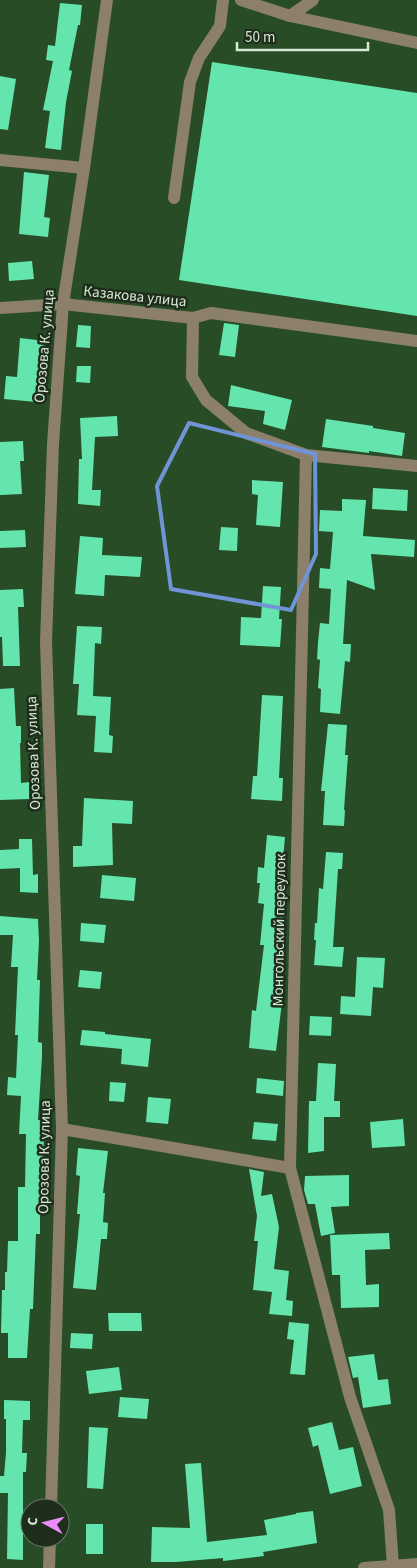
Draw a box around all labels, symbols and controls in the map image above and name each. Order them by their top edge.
scale bar [237,20,368,52]
text: 50 m [245,27,275,48]
street label: Казакова улица [82,281,187,312]
street label: Орозова К. улица [29,288,60,404]
street label: Орозова К. улица [21,696,46,810]
street label: Монгольский переулок [268,853,291,1007]
street label: Орозова К. улица [33,1100,56,1214]
north arrow [20,1498,70,1548]
text: С [23,1516,44,1527]

